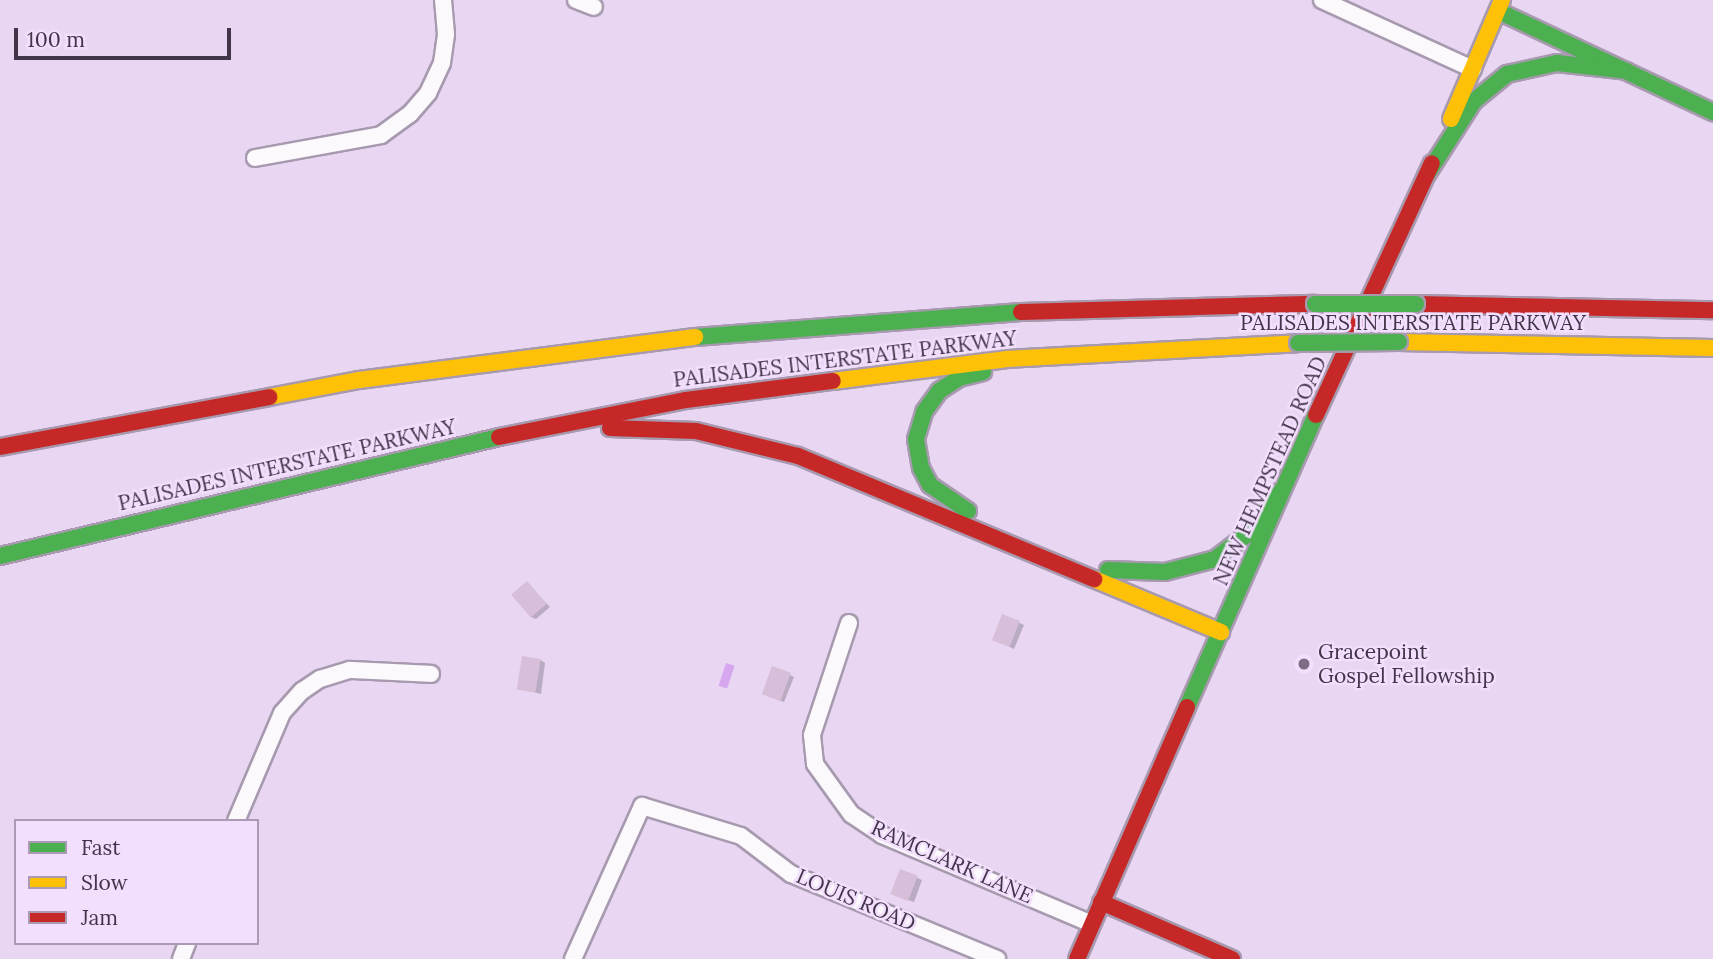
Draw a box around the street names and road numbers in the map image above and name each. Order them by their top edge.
street label: PALISADES INTERSTATE PARKWAY [1240,310,1586,336]
street label: PALISADES INTERSTATE PARKWAY [672,325,1018,393]
street label: NEW HEMPSTEAD ROAD [1208,353,1332,589]
street label: PALISADES INTERSTATE PARKWAY [116,414,458,516]
street label: RAMCLARK LANE [867,815,1037,909]
street label: LOUIS ROAD [793,864,919,936]

